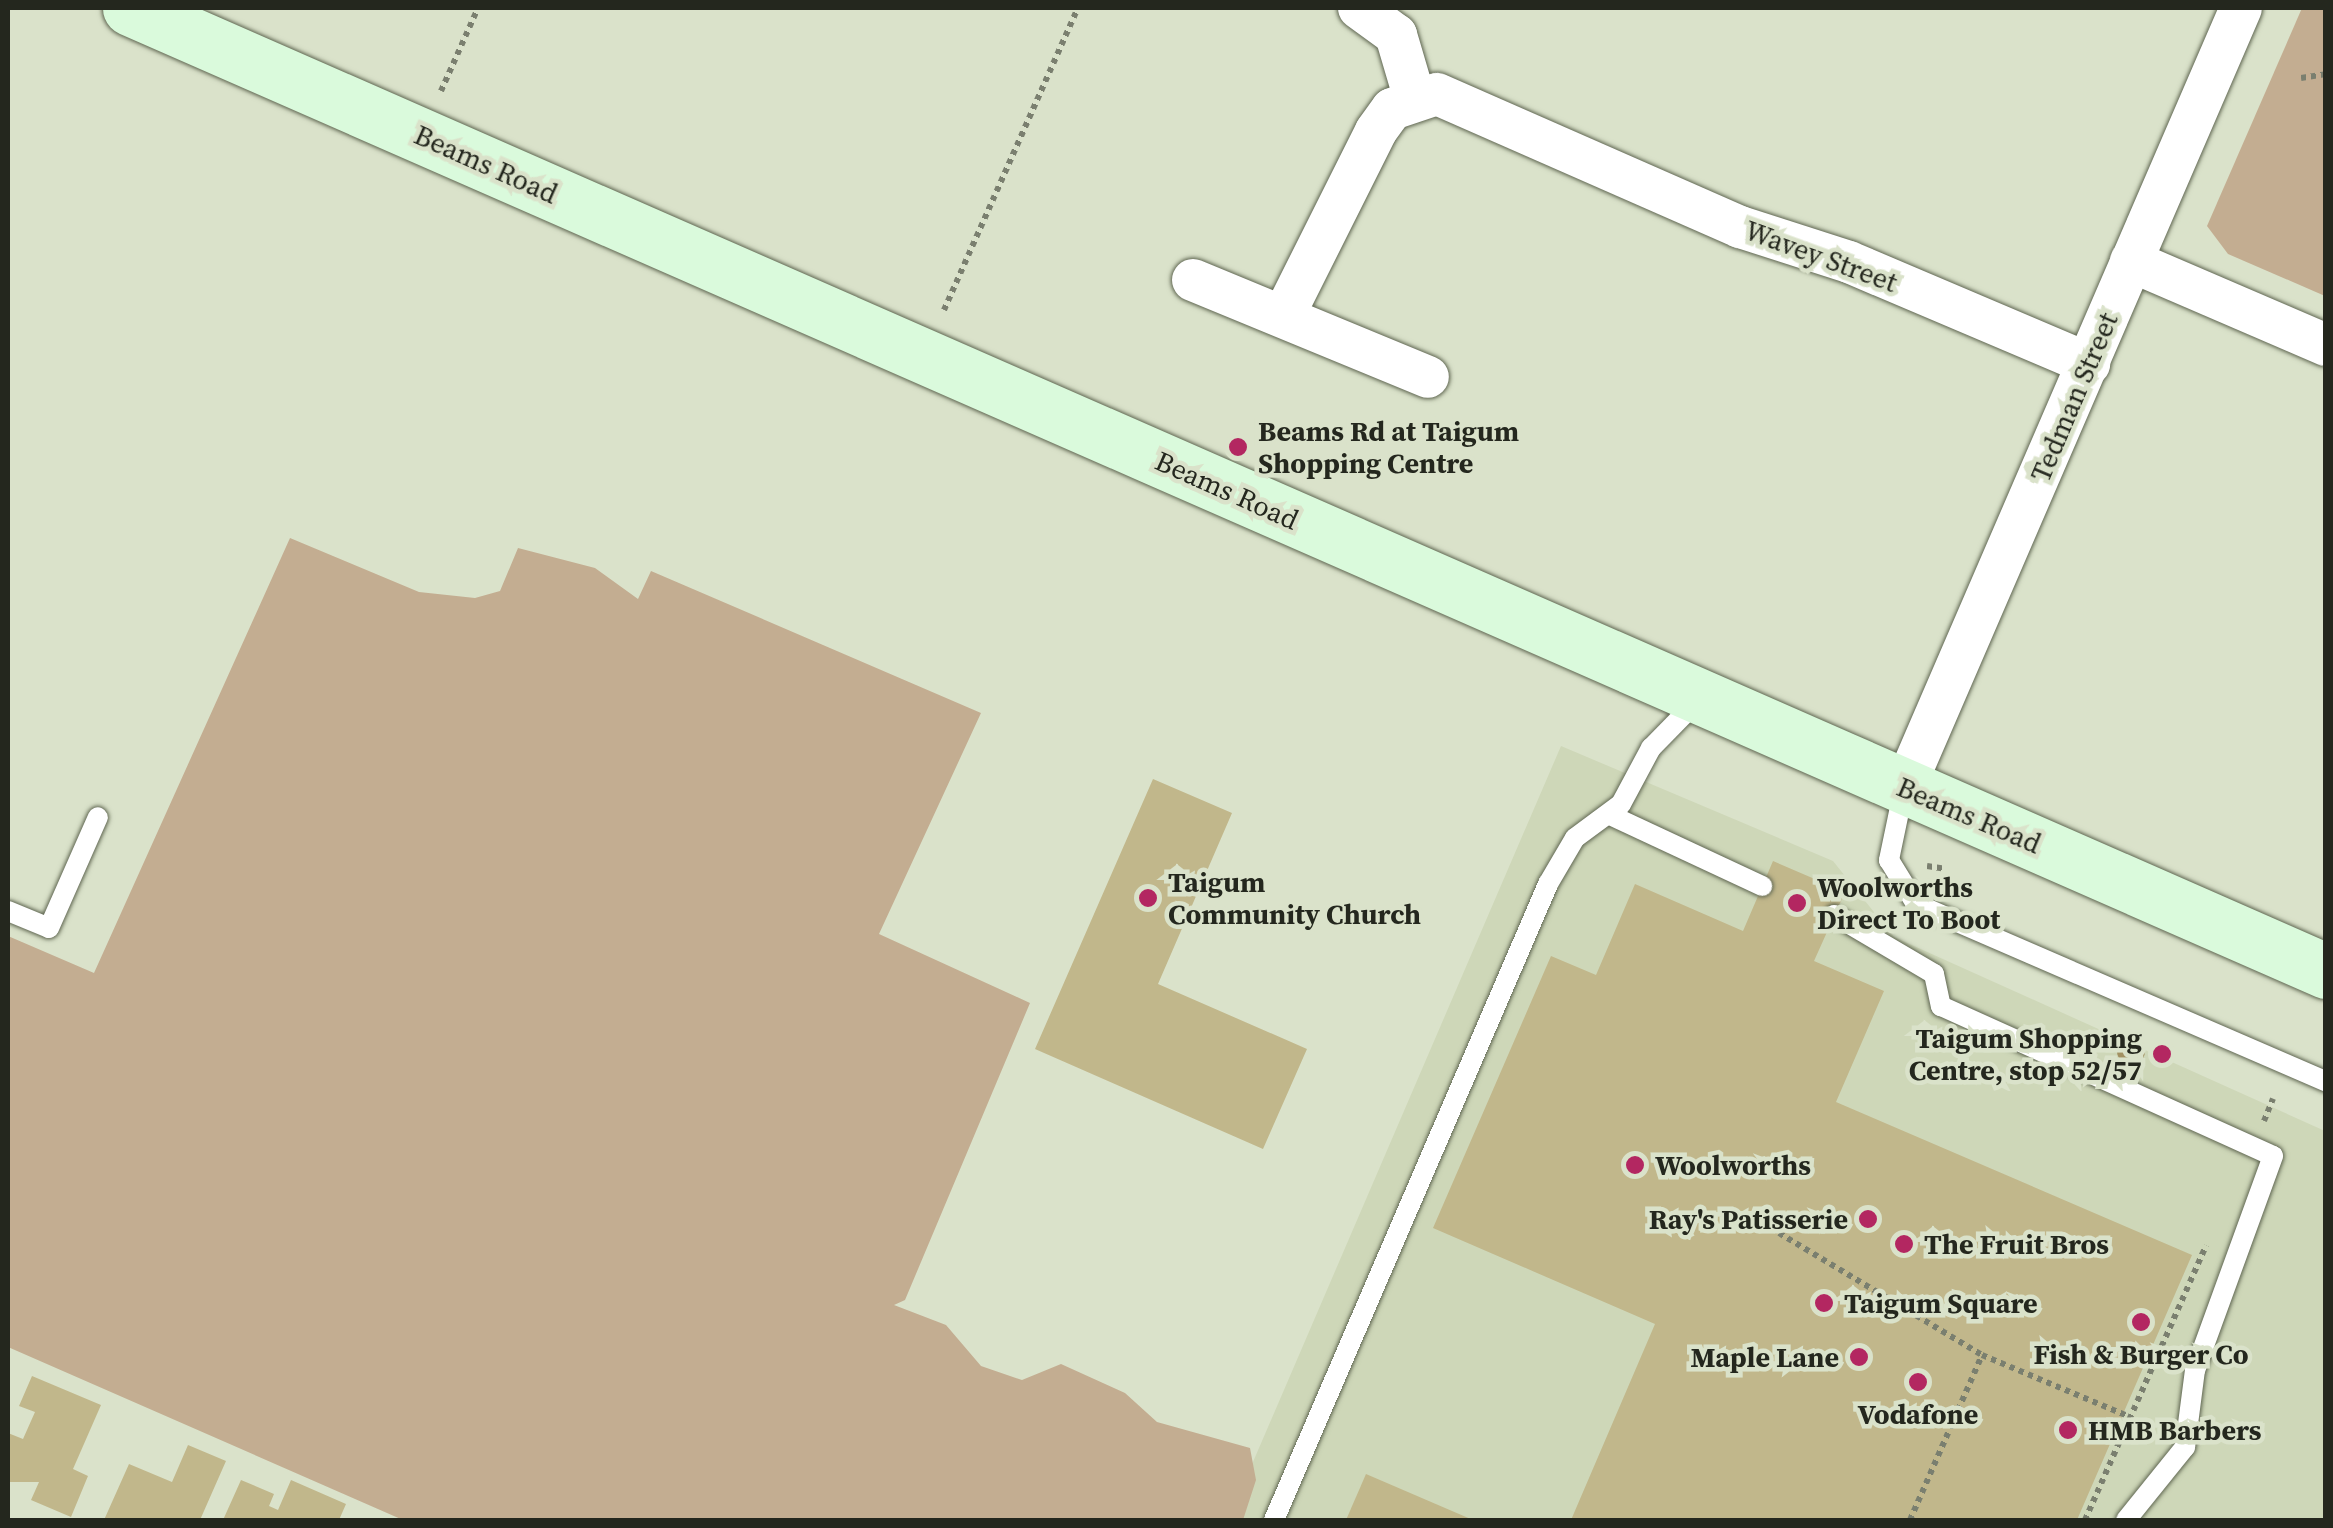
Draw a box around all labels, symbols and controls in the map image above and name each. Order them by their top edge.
street label: Beams Road [409,118,563,210]
street label: Wavey Street [1740,213,1902,299]
street label: Tedman Street [2023,307,2125,487]
place label: Beams Rd at Taigum Shopping Centre [1258,414,1519,480]
marker: Beams Rd at Taigum Shopping Centre [1227,436,1249,458]
street label: Beams Road [1150,444,1304,536]
street label: Beams Road [1892,770,2046,860]
place label: Taigum Community Church [1168,865,1421,931]
place label: Woolworths Direct To Boot [1817,870,2001,936]
marker: Taigum Community Church [1137,887,1159,909]
marker: Woolworths Direct To Boot [1786,892,1808,914]
place label: Taigum Shopping Centre, stop 52/57 [1909,1021,2142,1087]
marker: Taigum Shopping Centre, stop 52/57 [2151,1043,2173,1065]
place label: Woolworths [1655,1148,1811,1182]
marker: Woolworths [1624,1154,1646,1176]
place label: Ray's Patisserie [1649,1202,1848,1236]
marker: Ray's Patisserie [1857,1208,1879,1230]
place label: The Fruit Bros [1924,1227,2109,1261]
marker: The Fruit Bros [1893,1233,1915,1255]
place label: Taigum Square [1844,1286,2038,1320]
marker: Taigum Square [1813,1292,1835,1314]
marker: Fish & Burger Co [2130,1311,2152,1333]
place label: Fish & Burger Co [2033,1337,2249,1371]
place label: Maple Lane [1691,1340,1839,1374]
marker: Maple Lane [1848,1346,1870,1368]
marker: Vodafone [1907,1371,1929,1393]
place label: Vodafone [1858,1397,1978,1431]
place label: HMB Barbers [2088,1413,2261,1447]
marker: HMB Barbers [2057,1419,2079,1441]

